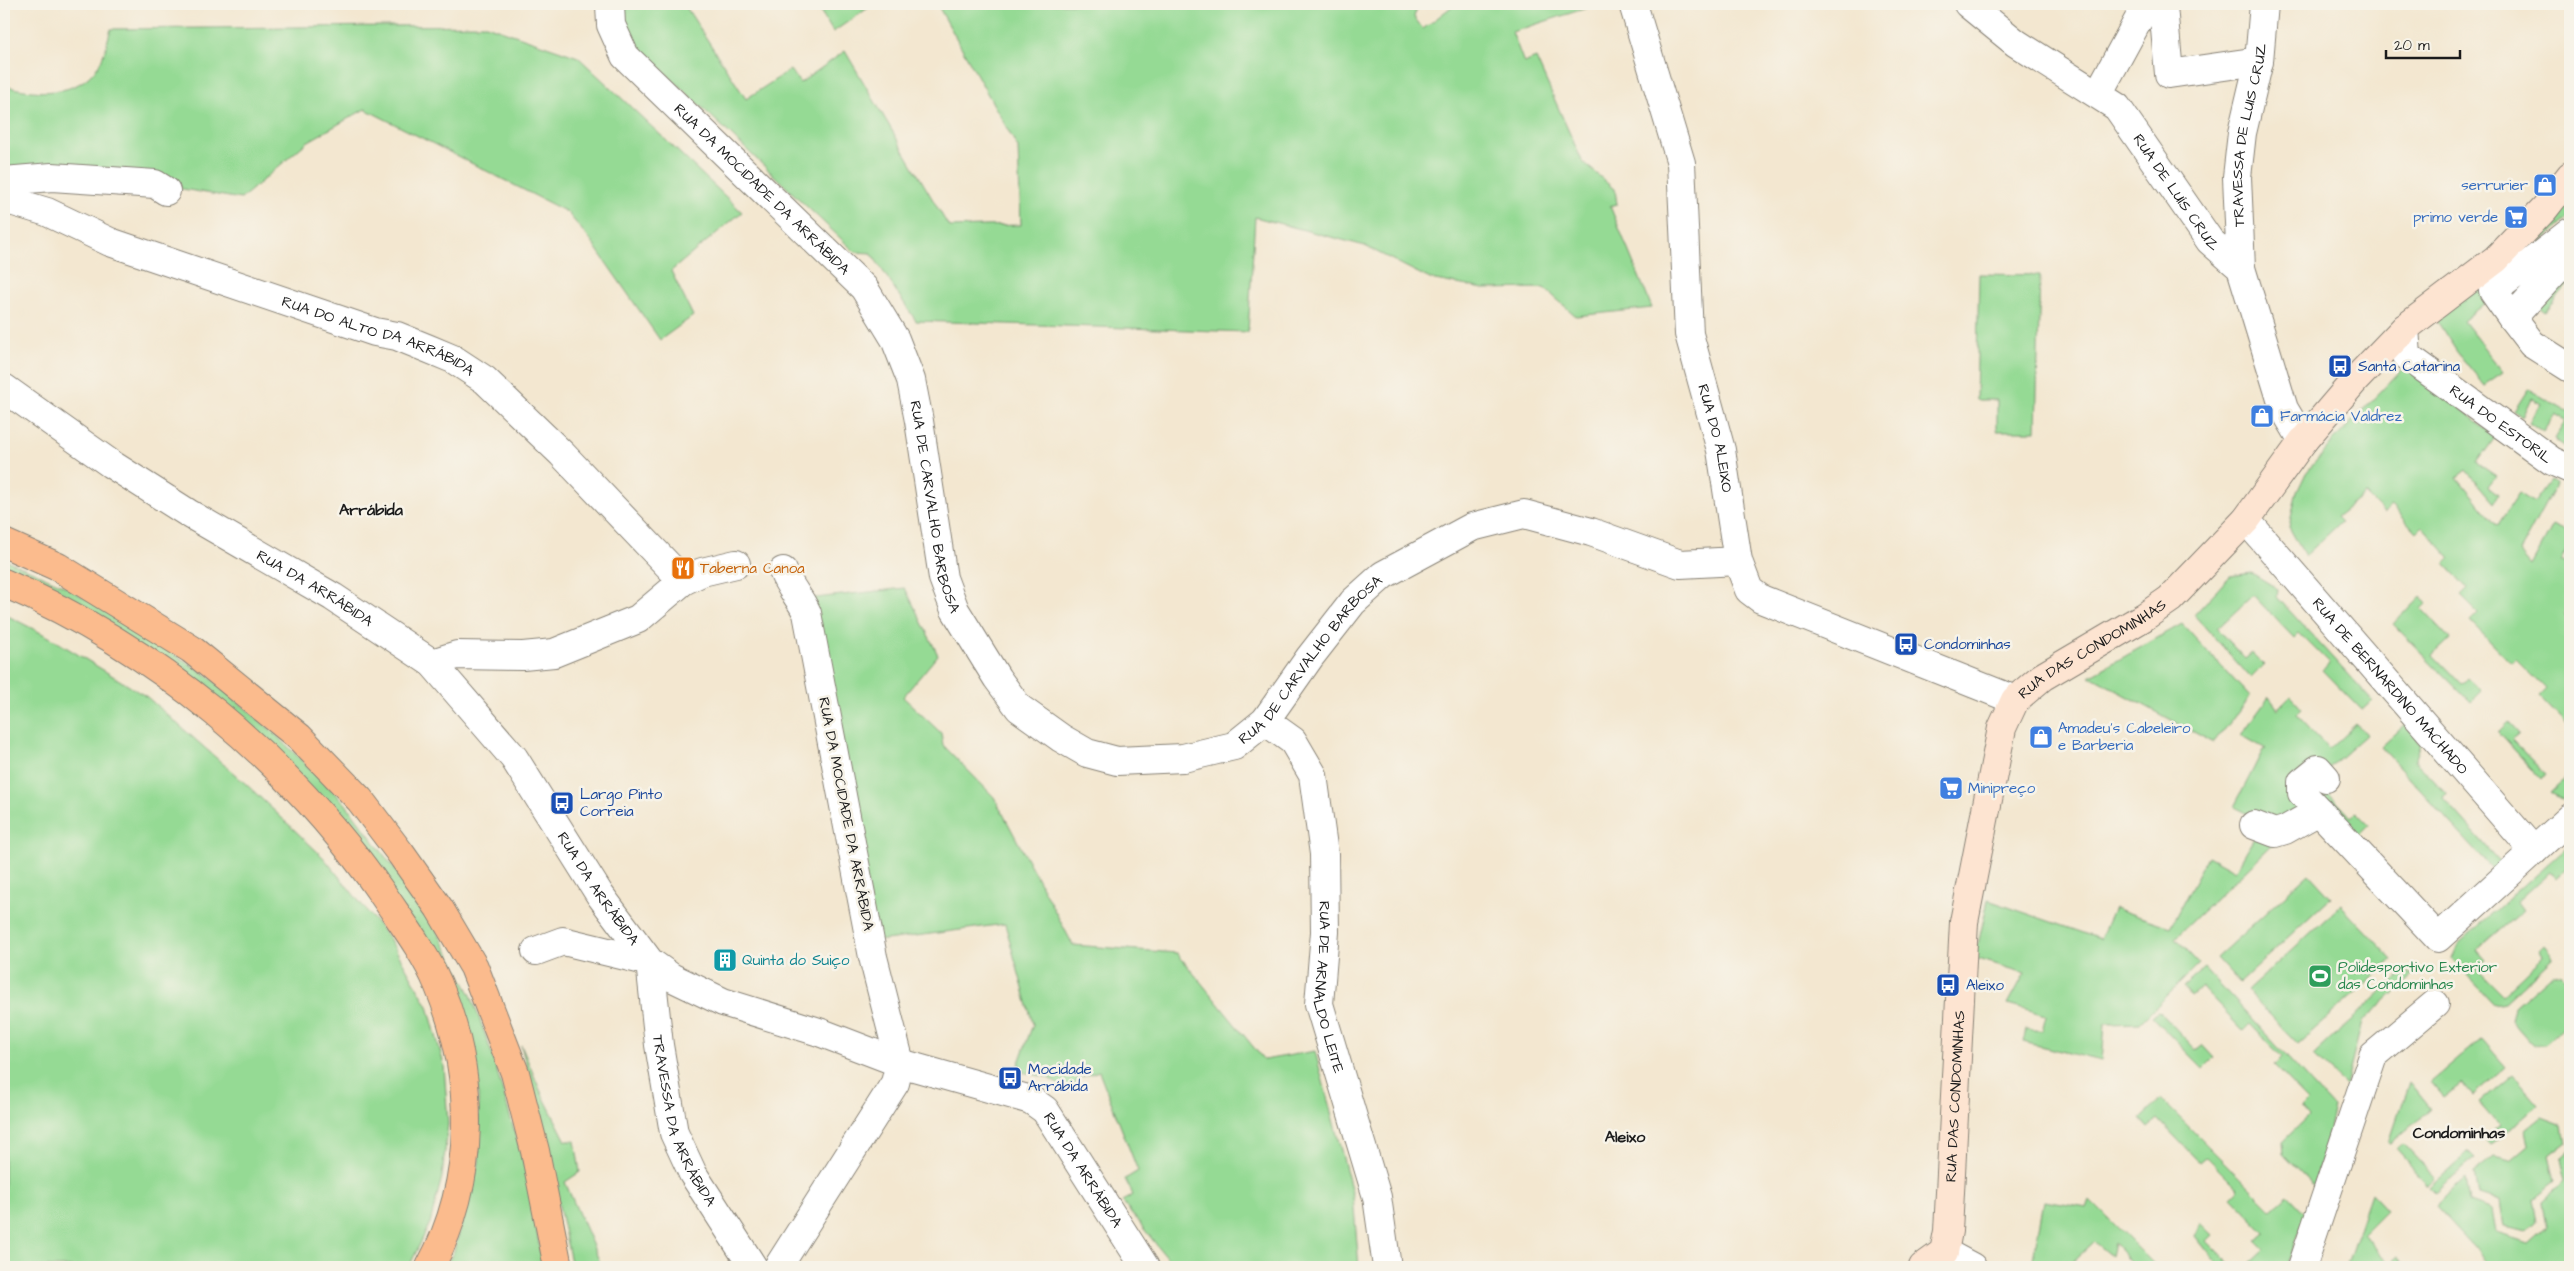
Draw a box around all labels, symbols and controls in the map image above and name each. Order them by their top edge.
scale bar [2386,28,2460,60]
text: 20 m [2394,35,2430,56]
street label: TRAVESSA DE LUIS CRUZ [2226,42,2271,227]
street label: RUA DA MOCIDADE DA ARRÁBIDA [669,99,855,280]
street label: RUA DE LUÍS CRUZ [2128,130,2224,255]
shop icon: serrurier [2532,172,2558,198]
place label: serrurier [2461,175,2528,196]
supermarket icon: primo verde [2503,204,2529,230]
place label: primo verde [2413,207,2498,228]
street label: RUA DO ALTO DA ARRÁBIDA [279,291,479,381]
bus stop icon: Santa Catarina [2327,353,2353,379]
place label: Santa Catarina [2358,356,2460,377]
street label: RUA DO ESTORIL [2445,380,2557,469]
street label: RUA DO ALEIXO [1693,382,1738,494]
street label: RUA DE CARVALHO BARBOSA [905,399,966,616]
shop icon: Farmácia Valdrez [2249,403,2275,429]
place label: Farmácia Valdrez [2280,406,2402,427]
district label: Arrábida [339,499,404,521]
street label: RUA DA ARRÁBIDA [253,544,378,632]
restaurant icon: Taberna Canoa [670,555,696,581]
place label: Taberna Canoa [700,558,805,579]
street label: RUA DE CARVALHO BARBOSA [1234,570,1387,749]
street label: RUA DE BERNARDINO MACHADO [2308,593,2473,779]
street label: RUA DAS CONDOMINHAS [2013,594,2171,704]
bus stop icon: Condominhas [1893,631,1919,657]
place label: Condominhas [1924,634,2011,655]
street label: RUA DA MOCIDADE DA ARRÁBIDA [813,695,879,933]
place label: Amadeu's Cabeleiro e Barberia [2058,718,2191,756]
shop icon: Amadeu's Cabeleiro e Barberia [2028,724,2054,750]
supermarket icon: Minipreço [1938,775,1964,801]
place label: Minipreço [1968,778,2036,799]
place label: Largo Pinto Correia [580,784,663,822]
bus stop icon: Largo Pinto Correia [549,790,575,816]
street label: RUA DA ARRÁBIDA [552,828,645,950]
street label: RUA DE ARNALDO LEITE [1308,901,1350,1076]
building icon: Quinta do Suiço [712,947,738,973]
place label: Quinta do Suiço [742,950,850,971]
place label: Polidesportivo Exterior das Condominhas [2338,957,2497,995]
sports icon: Polidesportivo Exterior das Condominhas [2307,963,2333,989]
bus stop icon: Aleixo [1935,972,1961,998]
place label: Aleixo [1966,975,2004,996]
street label: RUA DAS CONDOMINHAS [1940,1010,1970,1183]
street label: TRAVESSA DA ARRÁBIDA [647,1034,722,1211]
place label: Mocidade Arrábida [1028,1059,1092,1097]
bus stop icon: Mocidade Arrábida [997,1065,1023,1091]
street label: RUA DA ARRÁBIDA [1039,1108,1128,1232]
district label: Condominhas [2413,1122,2505,1144]
district label: Aleixo [1605,1126,1646,1148]

